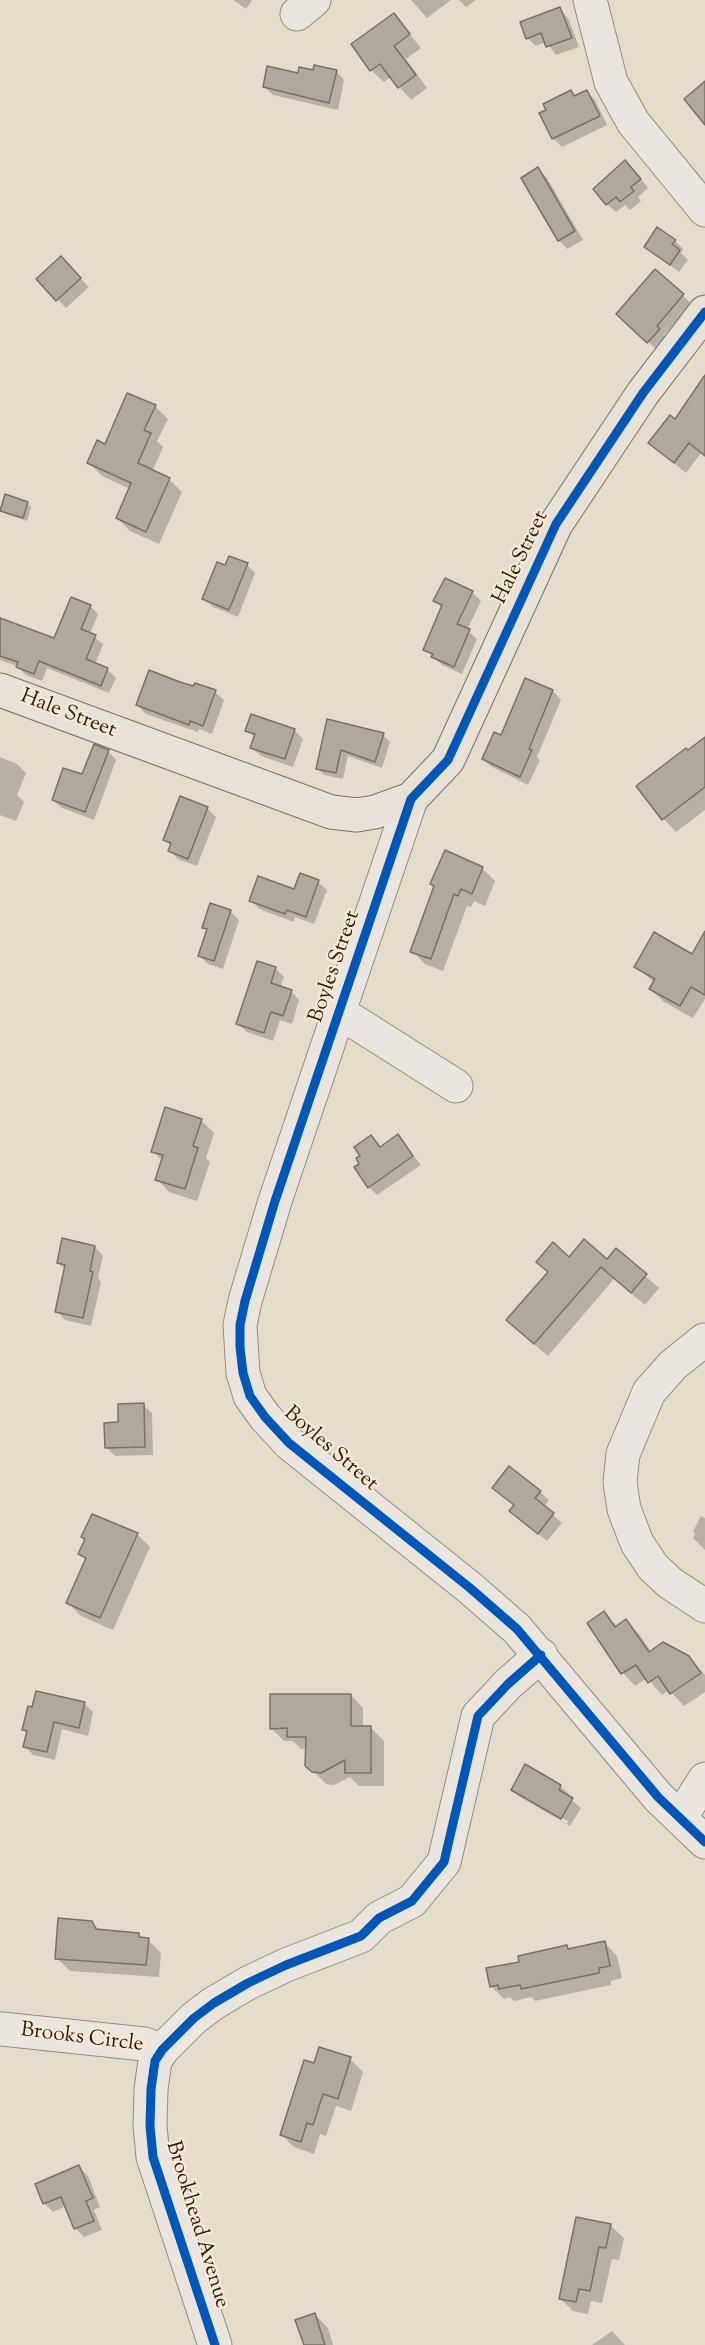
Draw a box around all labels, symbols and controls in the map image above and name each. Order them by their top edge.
street label: Hale Street [489,507,555,609]
street label: Hale Street [17,685,119,745]
street label: Boyles Street [305,908,367,1026]
street label: Boyles Street [278,1402,382,1498]
street label: Brooks Circle [19,2019,145,2059]
street label: Brookhead Avenue [159,2138,233,2312]

